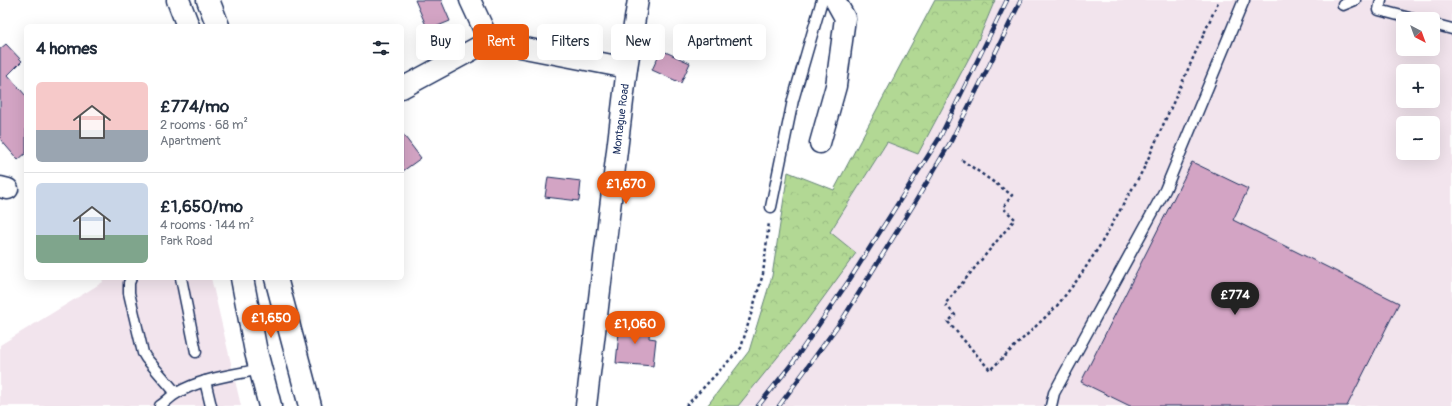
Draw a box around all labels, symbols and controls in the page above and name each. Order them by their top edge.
north arrow [1396,12,1440,56]
map controls [1396,12,1440,160]
chip: Buy [416,24,465,60]
chip: Rent [473,24,529,60]
chip: Filters [537,24,603,60]
chip: New [611,24,665,60]
chip: Apartment [673,24,766,60]
icon: filters [370,37,392,59]
text: 4 homes [36,38,97,59]
button: + [1396,64,1440,108]
street label: Montague Road [610,83,632,155]
text: £774/mo [160,96,229,117]
icon: home [68,98,116,146]
button: − [1396,116,1440,160]
text: 2 rooms · 68 m² [160,117,248,133]
text: Apartment [160,133,221,149]
pin: £1,670 [593,171,659,205]
text: £1,670 [606,176,646,192]
text: £1,650/mo [160,196,243,217]
icon: home [68,199,116,247]
text: 4 rooms · 144 m² [160,217,254,233]
text: Park Road [160,233,213,249]
pin: £774 [1211,282,1259,316]
text: £774 [1220,287,1250,303]
pin: £1,650 [238,305,304,339]
text: £1,650 [251,310,291,326]
pin: £1,060 [602,311,668,345]
text: £1,060 [614,316,656,332]

